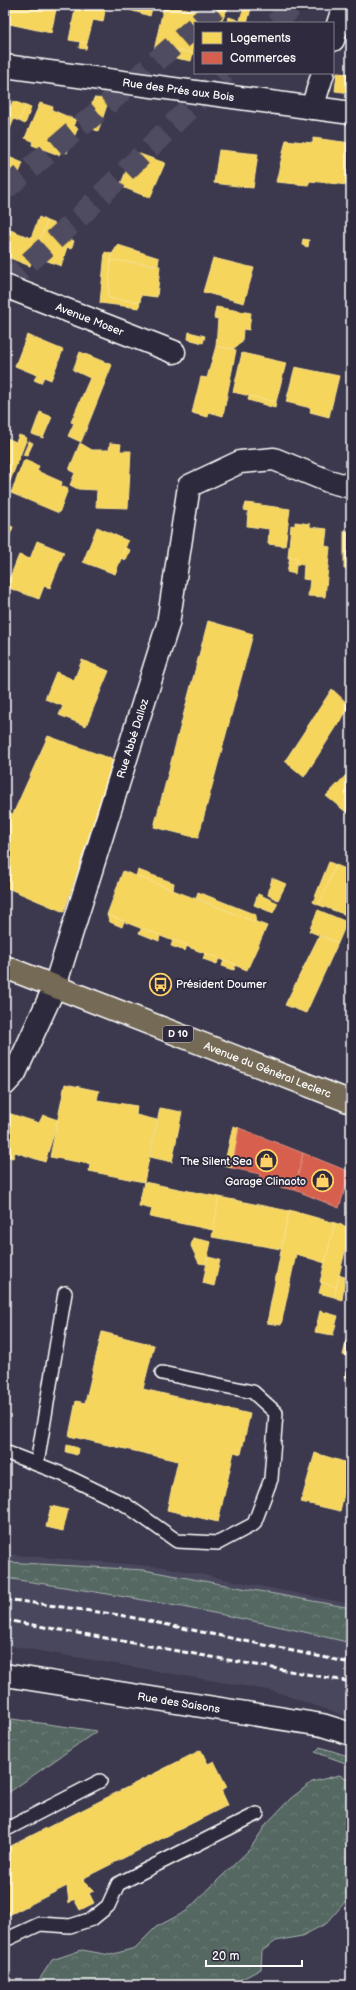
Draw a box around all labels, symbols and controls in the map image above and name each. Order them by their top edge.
legend [194,22,334,74]
text: Logements [230,31,291,46]
text: Commerces [230,51,296,66]
street label: Rue des Prés aux Bois [122,76,236,104]
street label: Avenue Moser [54,300,126,339]
street label: Rue Abbé Dalloz [114,696,151,780]
bus stop icon: Président Doumer [147,971,173,997]
place label: Président Doumer [176,978,267,991]
road number: D 10 [163,1026,193,1042]
street label: Avenue du Général Leclerc [202,1039,333,1100]
shop icon: The Silent Sea [254,1148,280,1174]
place label: The Silent Sea [180,1155,252,1168]
shop icon: Garage Clinaoto [309,1168,335,1194]
place label: Garage Clinaoto [225,1175,306,1188]
street label: Rue des Saisons [137,1690,222,1715]
scale bar [206,1942,302,1968]
text: 20 m [212,1949,239,1964]

